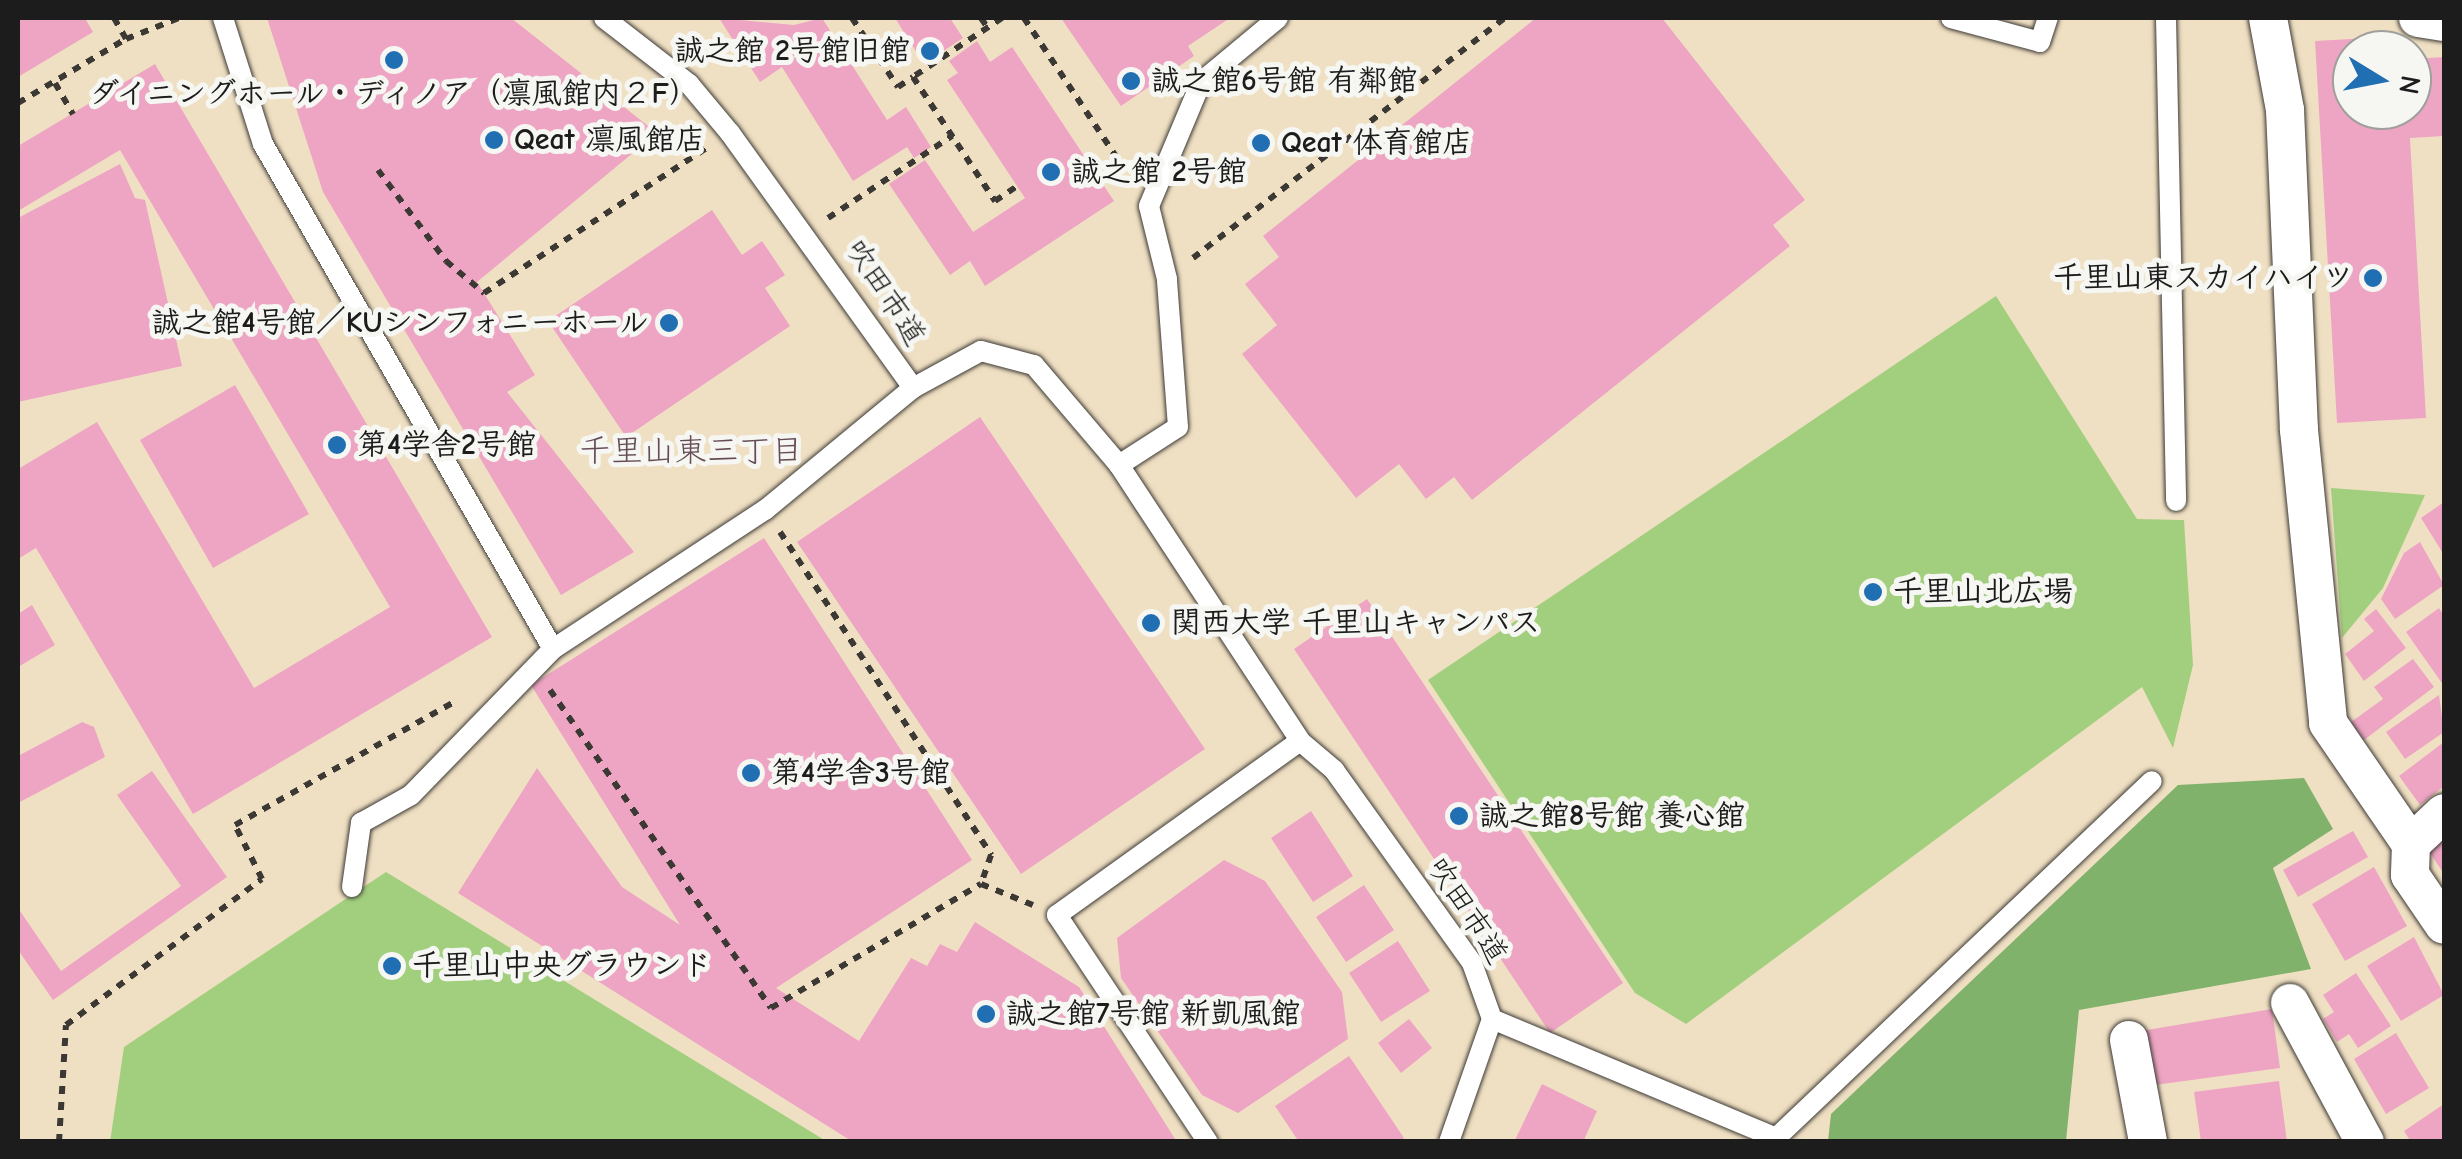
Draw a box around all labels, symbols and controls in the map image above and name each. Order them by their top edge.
north arrow [2332,30,2432,130]
place label: 誠之館 2号館旧館 [674,33,910,69]
marker: 誠之館 2号館旧館 [919,40,941,62]
marker: ダイニングホール・ディノア（凛風館内２F） [383,49,405,71]
place label: 誠之館6号館 有鄰館 [1151,63,1417,99]
marker: 誠之館6号館 有鄰館 [1120,70,1142,92]
text: N [2392,73,2427,97]
place label: ダイニングホール・ディノア（凛風館内２F） [85,76,703,112]
place label: Qeat 凛風館店 [514,122,705,158]
place label: Qeat 体育館店 [1281,125,1472,161]
marker: Qeat 凛風館店 [483,129,505,151]
marker: Qeat 体育館店 [1250,132,1272,154]
place label: 誠之館 2号館 [1071,154,1247,190]
marker: 誠之館 2号館 [1040,161,1062,183]
street label: 吹田市道 [837,233,933,353]
place label: 千里山東スカイハイツ [2053,260,2353,296]
marker: 千里山東スカイハイツ [2362,267,2384,289]
place label: 誠之館4号館／KUシンフォニーホール [148,305,649,341]
marker: 誠之館4号館／KUシンフォニーホール [658,312,680,334]
place label: 第4学舎2号館 [357,427,536,463]
district label: 千里山東三丁目 [579,432,803,470]
marker: 第4学舎2号館 [326,434,348,456]
place label: 千里山北広場 [1893,574,2073,610]
marker: 千里山北広場 [1862,581,1884,603]
place label: 関西大学 千里山キャンパス [1171,605,1542,641]
marker: 関西大学 千里山キャンパス [1140,612,1162,634]
place label: 第4学舎3号館 [771,755,950,791]
marker: 第4学舎3号館 [740,762,762,784]
place label: 誠之館8号館 養心館 [1479,798,1745,834]
marker: 誠之館8号館 養心館 [1448,805,1470,827]
street label: 吹田市道 [1419,851,1515,971]
place label: 千里山中央グラウンド [412,948,712,984]
marker: 千里山中央グラウンド [381,955,403,977]
place label: 誠之館7号館 新凱風館 [1006,996,1300,1032]
marker: 誠之館7号館 新凱風館 [975,1003,997,1025]

